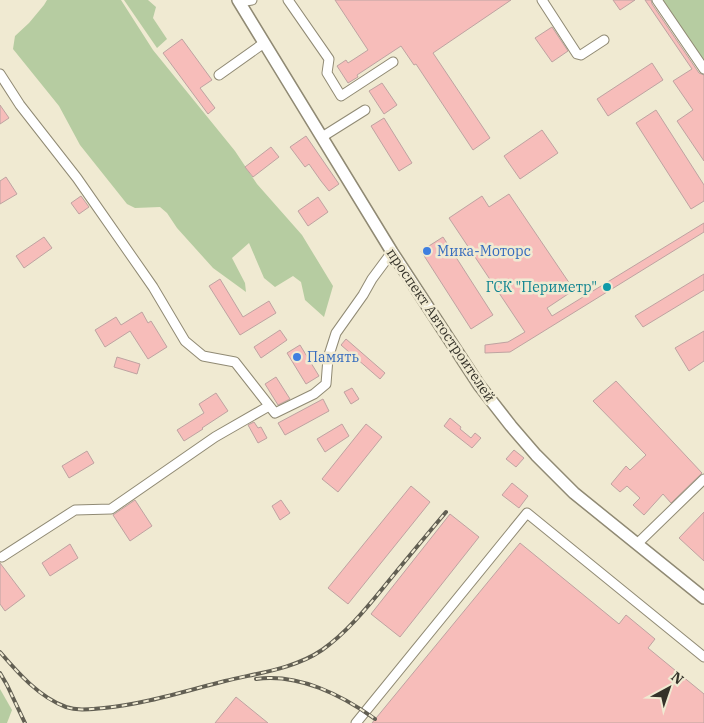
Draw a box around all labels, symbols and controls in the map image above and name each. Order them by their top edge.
place label: Мика-Моторс [437,242,531,260]
street label: проспект Автостроителей [383,245,499,405]
marker: Мика-Моторс [421,245,433,257]
place label: ГСК "Периметр" [486,278,597,296]
marker: ГСК "Периметр" [601,281,613,293]
place label: Память [307,348,360,366]
marker: Память [291,351,303,363]
north arrow [644,663,694,713]
text: N [667,668,687,688]

